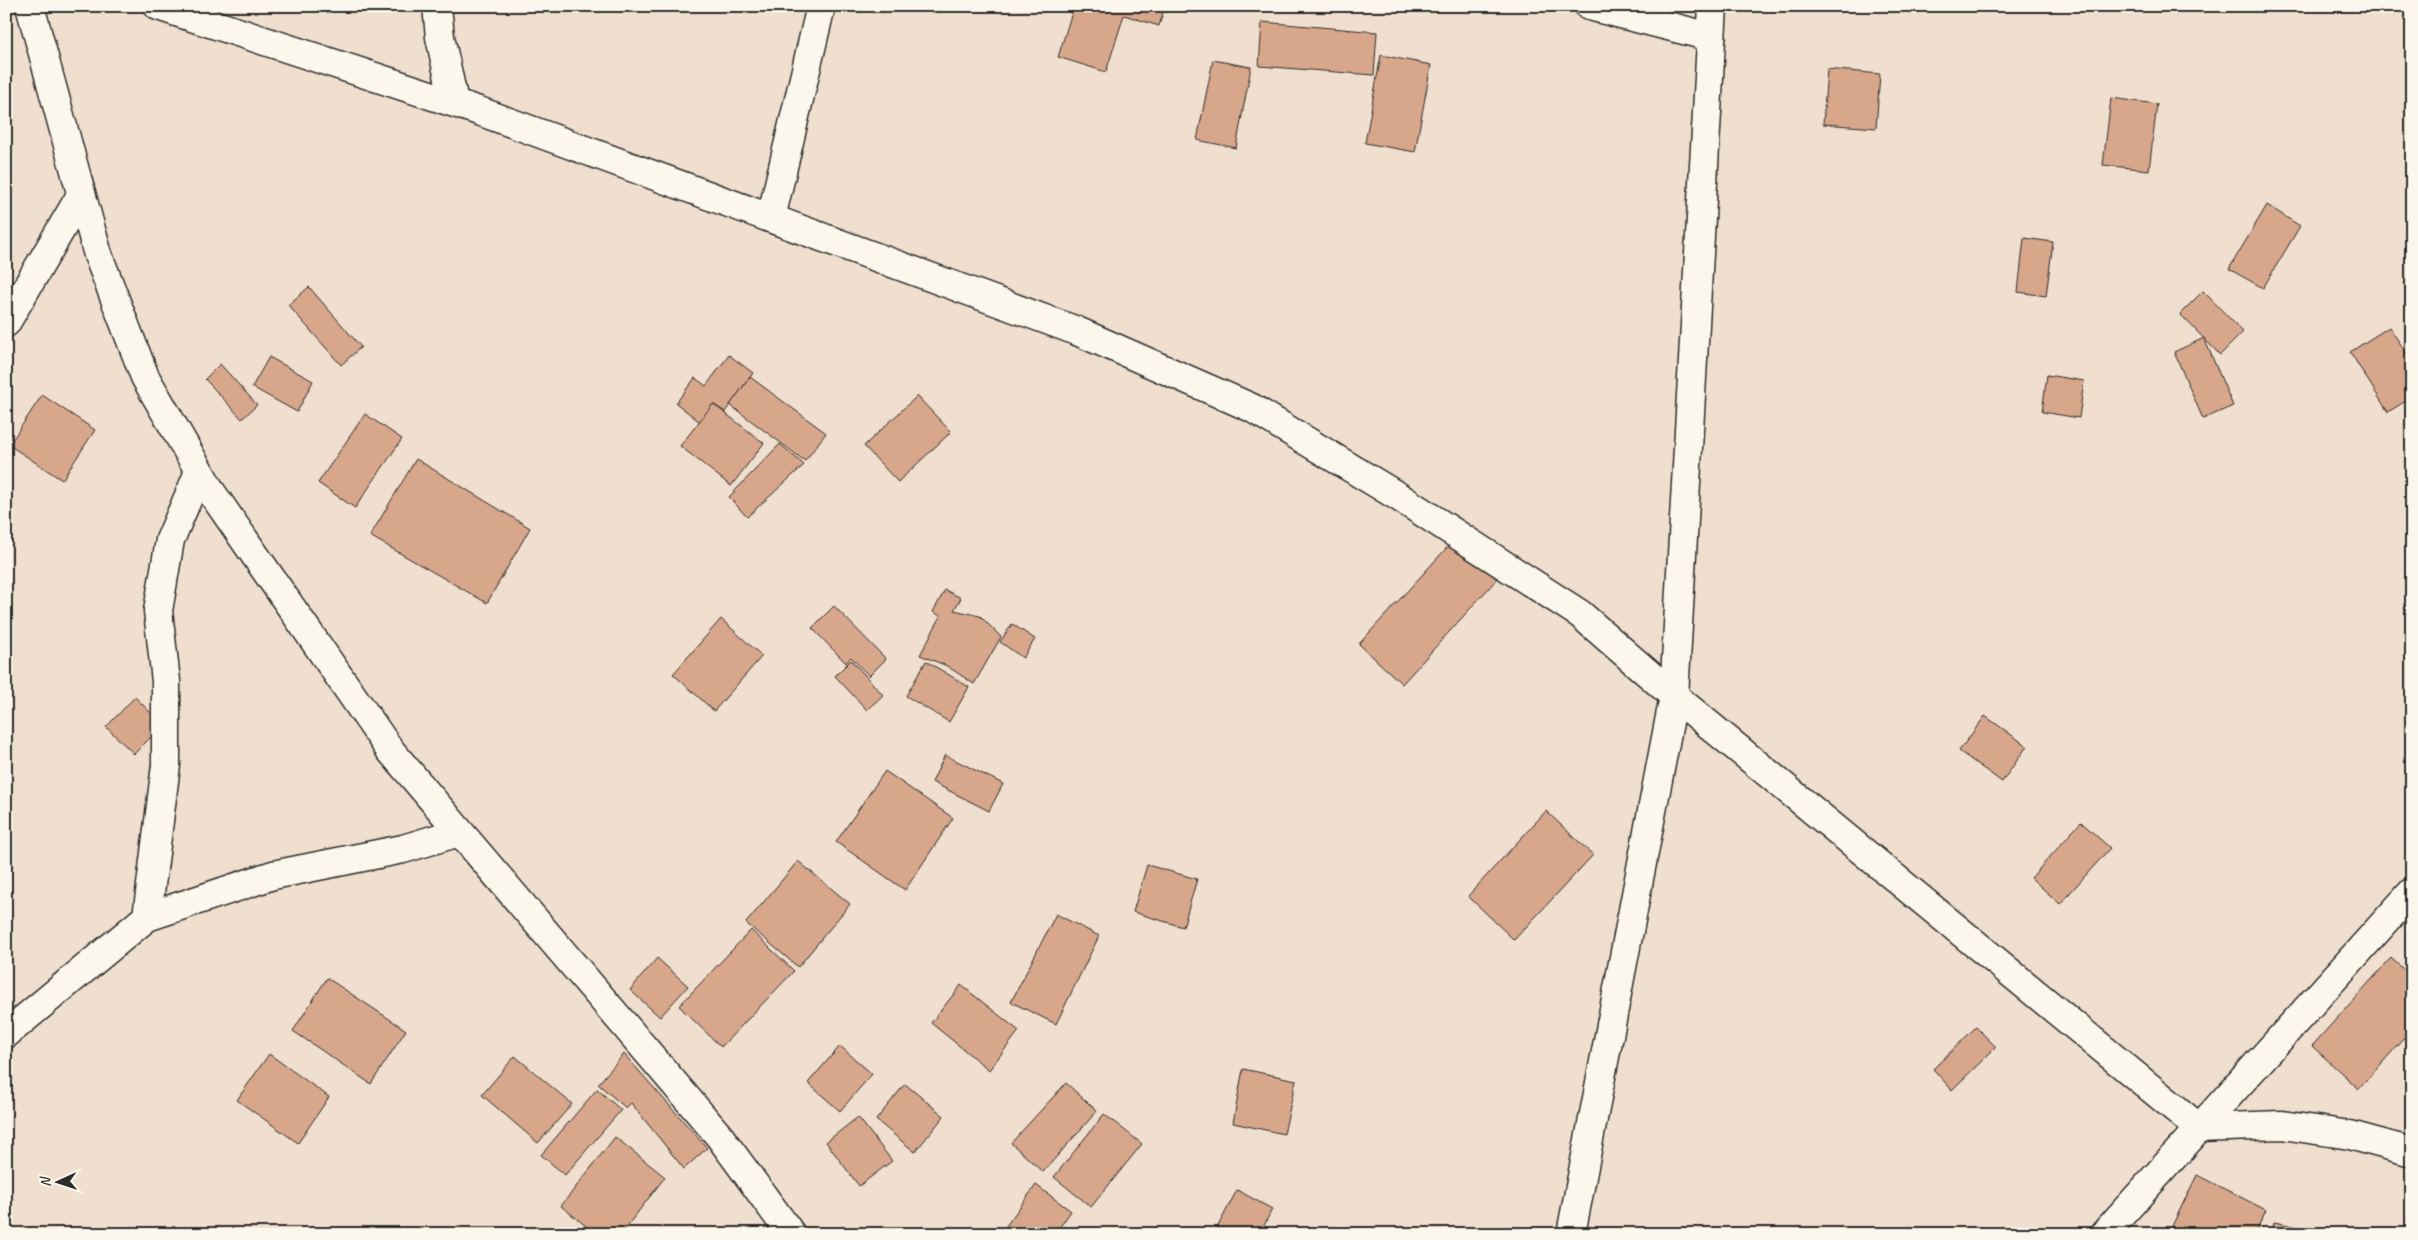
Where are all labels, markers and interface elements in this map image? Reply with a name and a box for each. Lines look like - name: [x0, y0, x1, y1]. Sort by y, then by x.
- north arrow: [32, 1158, 82, 1208]
- text: N: [37, 1176, 54, 1187]

